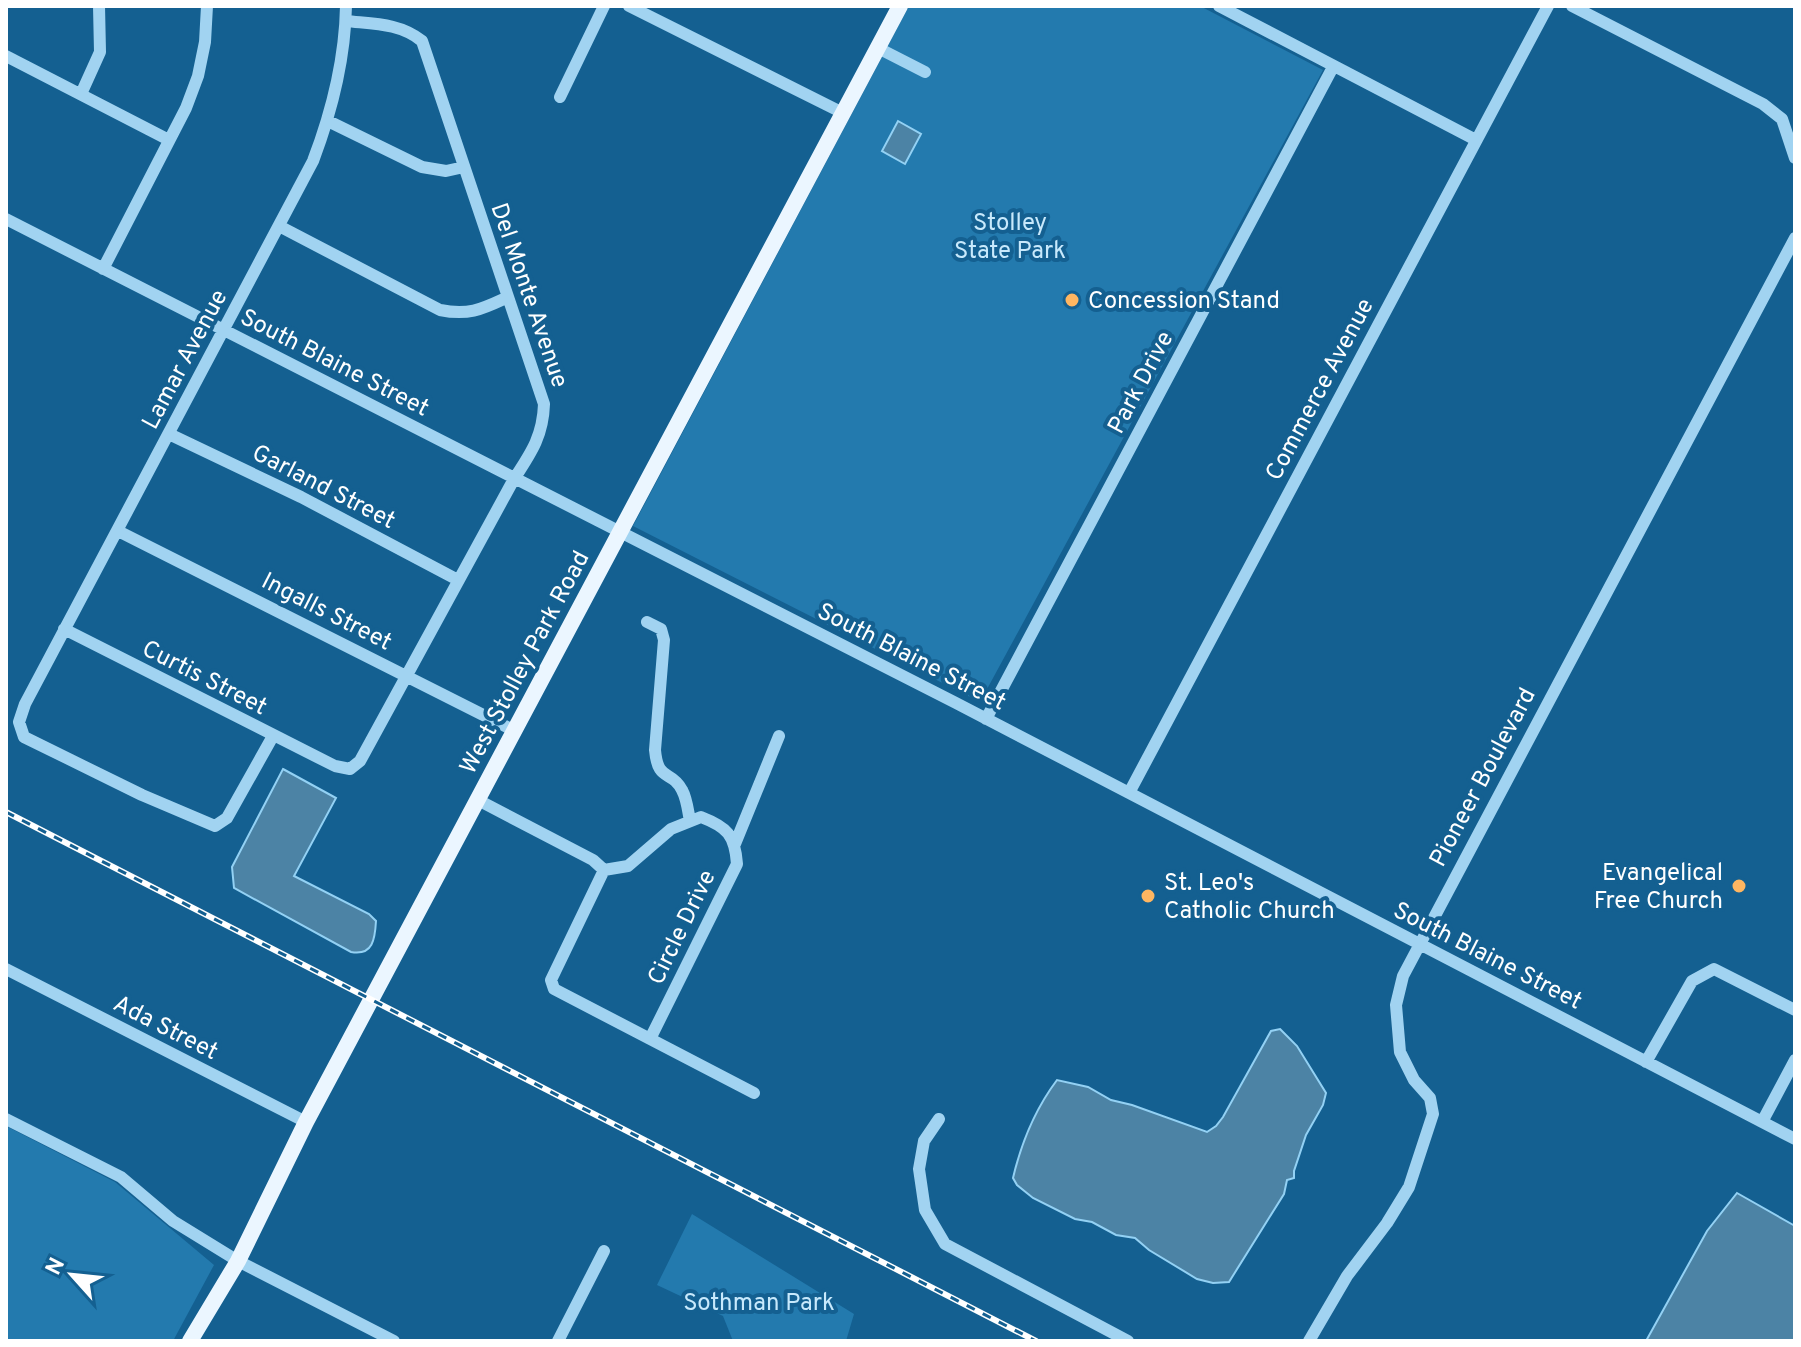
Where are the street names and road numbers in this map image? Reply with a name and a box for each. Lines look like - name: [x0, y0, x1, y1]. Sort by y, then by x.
- street label: Del Monte Avenue: [482, 199, 574, 392]
- street label: Lamar Avenue: [136, 285, 235, 435]
- street label: Commerce Avenue: [1260, 294, 1381, 486]
- street label: South Blaine Street: [235, 303, 433, 424]
- street label: Park Drive: [1102, 326, 1181, 439]
- street label: Garland Street: [246, 439, 400, 537]
- street label: West Stolley Park Road: [454, 546, 597, 780]
- street label: Ingalls Street: [256, 567, 396, 658]
- street label: South Blaine Street: [812, 597, 1010, 718]
- street label: Curtis Street: [136, 634, 272, 723]
- street label: Pioneer Boulevard: [1424, 683, 1544, 873]
- street label: Circle Drive: [642, 866, 723, 990]
- street label: South Blaine Street: [1388, 896, 1586, 1017]
- street label: Ada Street: [108, 990, 223, 1068]

